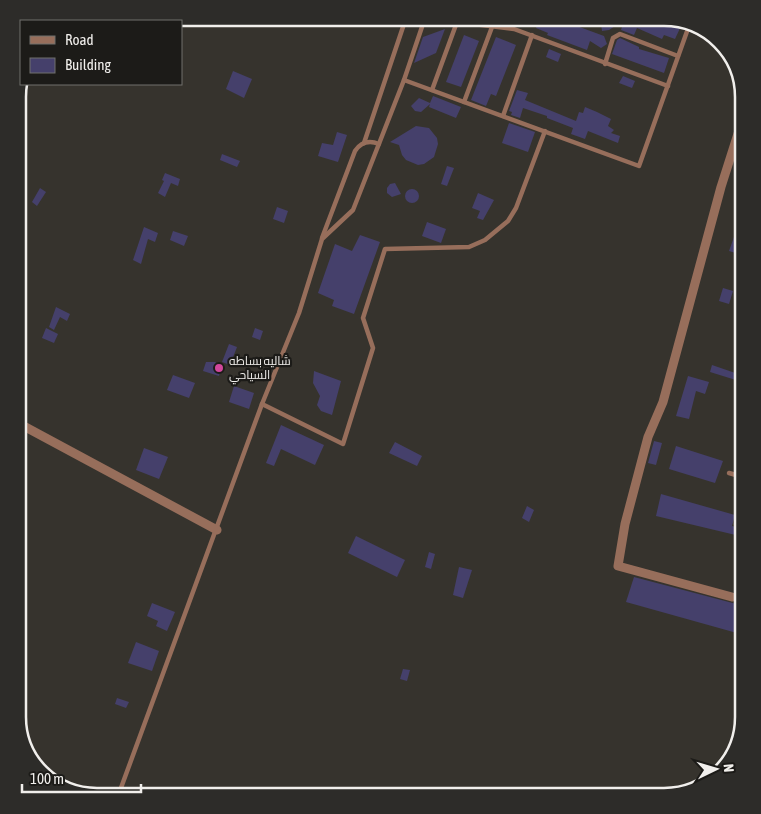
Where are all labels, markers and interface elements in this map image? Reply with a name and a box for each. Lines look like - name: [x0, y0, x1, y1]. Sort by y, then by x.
- legend: [20, 20, 182, 85]
- text: Road: [65, 31, 94, 48]
- text: Building: [65, 56, 111, 73]
- place label: شاليه بساطه السياحي: [229, 354, 291, 385]
- marker: شاليه بساطه السياحي: [213, 362, 225, 374]
- north arrow: [691, 744, 741, 794]
- scale bar: [22, 762, 141, 794]
- text: N: [721, 763, 737, 773]
- text: 100 m: [30, 770, 64, 787]

